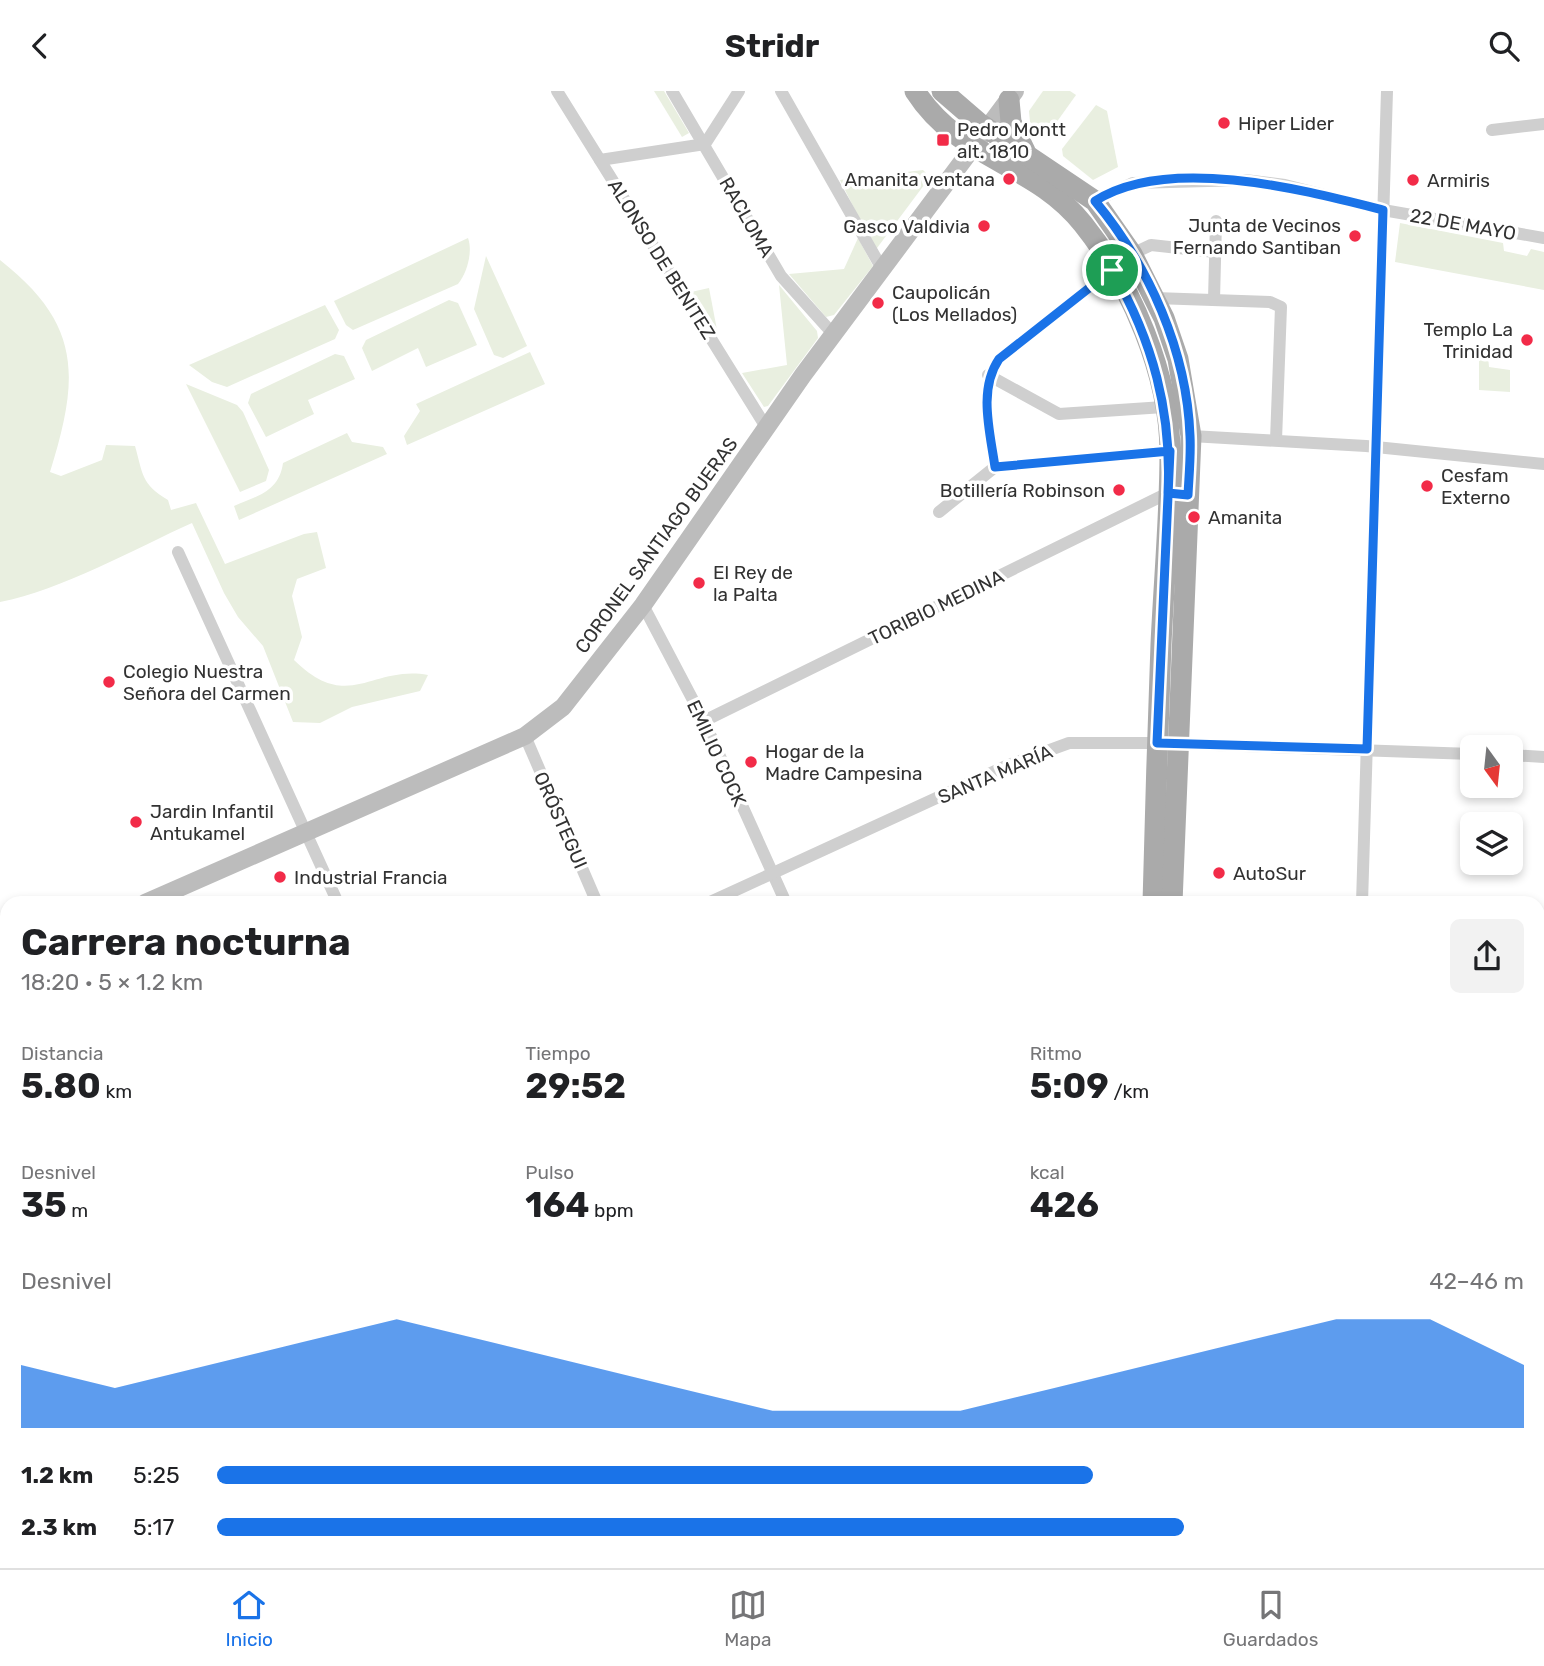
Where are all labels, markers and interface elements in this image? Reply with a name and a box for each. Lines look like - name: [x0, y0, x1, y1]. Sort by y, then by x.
- icon: back: [21, 27, 59, 65]
- text: Stridr: [725, 27, 819, 65]
- icon: search: [1485, 27, 1523, 65]
- place label: Hiper Lider: [1238, 112, 1335, 135]
- marker: Hiper Lider: [1216, 115, 1232, 131]
- place label: Pedro Montt alt. 1810: [957, 118, 1066, 163]
- marker: Pedro Montt alt. 1810: [935, 132, 951, 148]
- place label: Amanita ventana: [845, 168, 995, 191]
- place label: Armiris: [1427, 169, 1490, 192]
- marker: Amanita ventana: [1001, 171, 1017, 187]
- marker: Armiris: [1405, 172, 1421, 188]
- street label: RACLOMA: [714, 173, 779, 262]
- street label: ALONSO DE BENITEZ: [603, 175, 720, 344]
- street label: 22 DE MAYO: [1408, 204, 1518, 245]
- place label: Junta de Vecinos Fernando Santiban: [1173, 214, 1341, 259]
- place label: Gasco Valdivia: [843, 215, 970, 238]
- marker: Gasco Valdivia: [976, 218, 992, 234]
- marker: Junta de Vecinos Fernando Santiban: [1347, 228, 1363, 244]
- pin: [1082, 240, 1142, 300]
- icon: arrive: [1093, 251, 1131, 289]
- place label: Caupolicán (Los Mellados): [892, 281, 1017, 326]
- marker: Caupolicán (Los Mellados): [870, 295, 886, 311]
- place label: Templo La Trinidad: [1424, 318, 1513, 363]
- marker: Templo La Trinidad: [1519, 332, 1535, 348]
- street label: CORONEL SANTIAGO BUERAS: [570, 433, 743, 658]
- place label: Cesfam Externo: [1441, 464, 1510, 509]
- marker: Cesfam Externo: [1419, 478, 1435, 494]
- place label: Botillería Robinson: [940, 479, 1105, 502]
- marker: Botillería Robinson: [1111, 482, 1127, 498]
- place label: Amanita: [1208, 506, 1282, 529]
- marker: Amanita: [1186, 509, 1202, 525]
- place label: El Rey de la Palta: [713, 561, 793, 606]
- street label: TORIBIO MEDINA: [865, 565, 1008, 650]
- marker: El Rey de la Palta: [691, 575, 707, 591]
- place label: Colegio Nuestra Señora del Carmen: [123, 660, 291, 705]
- marker: Colegio Nuestra Señora del Carmen: [101, 674, 117, 690]
- street label: EMILIO COCK: [682, 696, 751, 811]
- north arrow: [1460, 735, 1522, 798]
- map controls: [1460, 735, 1523, 875]
- place label: Hogar de la Madre Campesina: [765, 740, 923, 785]
- street label: SANTA MARÍA: [934, 740, 1056, 809]
- marker: Hogar de la Madre Campesina: [743, 754, 759, 770]
- street label: ORÓSTEGUI: [529, 768, 592, 872]
- place label: Jardin Infantil Antukamel: [150, 800, 274, 845]
- button: layers: [1460, 812, 1523, 875]
- marker: Jardin Infantil Antukamel: [128, 814, 144, 830]
- place label: AutoSur: [1233, 862, 1307, 885]
- marker: AutoSur: [1211, 865, 1227, 881]
- place label: Industrial Francia: [294, 866, 448, 889]
- marker: Industrial Francia: [272, 869, 288, 885]
- text: Carrera nocturna: [21, 919, 351, 965]
- button: share: [1450, 919, 1524, 993]
- text: 18:20 · 5 × 1.2 km: [21, 968, 203, 996]
- text: Distancia: [21, 1042, 103, 1065]
- text: Tiempo: [525, 1042, 591, 1065]
- text: Ritmo: [1030, 1042, 1082, 1065]
- text: 5.80: [21, 1065, 101, 1107]
- text: 29:52: [525, 1065, 626, 1107]
- text: 5:09: [1030, 1065, 1109, 1107]
- text: km: [101, 1080, 132, 1103]
- text: /km: [1109, 1080, 1149, 1103]
- text: Desnivel: [21, 1161, 96, 1184]
- text: Pulso: [525, 1161, 574, 1184]
- text: kcal: [1030, 1161, 1065, 1184]
- text: 35: [21, 1184, 67, 1226]
- text: 164: [525, 1184, 589, 1226]
- text: 426: [1030, 1184, 1099, 1226]
- text: m: [67, 1199, 88, 1222]
- text: bpm: [589, 1199, 634, 1222]
- text: Desnivel: [21, 1267, 112, 1295]
- text: 42–46 m: [1429, 1267, 1524, 1295]
- text: 1.2 km: [21, 1461, 93, 1489]
- text: 5:25: [133, 1461, 180, 1489]
- text: 2.3 km: [21, 1513, 97, 1541]
- text: 5:17: [133, 1513, 174, 1541]
- tab: Inicio: [226, 1586, 273, 1651]
- tab: Mapa: [724, 1586, 772, 1651]
- tab: Guardados: [1223, 1586, 1318, 1651]

